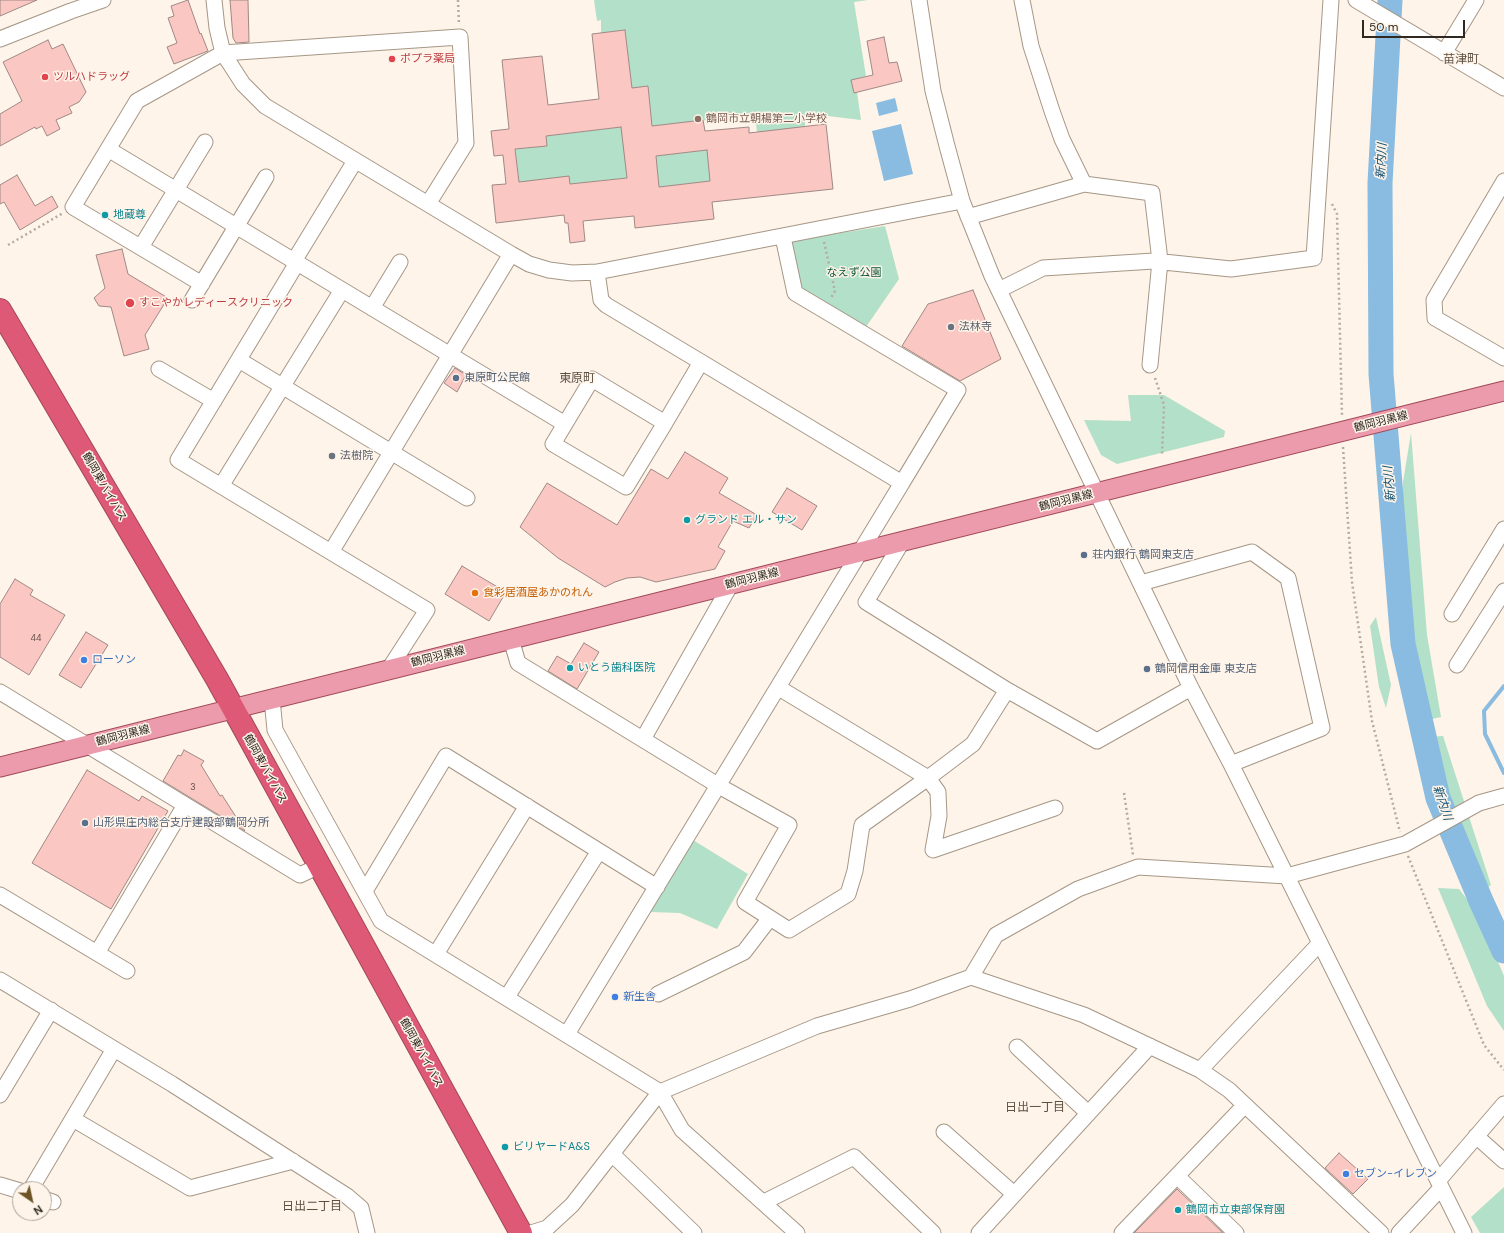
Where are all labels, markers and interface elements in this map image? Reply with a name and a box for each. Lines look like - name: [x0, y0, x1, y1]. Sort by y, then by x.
- scale bar: [1364, 12, 1467, 38]
- text: 50 m: [1369, 19, 1398, 35]
- place label: ポプラ薬局: [400, 52, 455, 66]
- district label: 苗津町: [1443, 53, 1479, 67]
- marker: ポプラ薬局: [387, 54, 397, 64]
- place label: ツルハドラッグ: [53, 70, 130, 84]
- marker: ツルハドラッグ: [40, 72, 50, 82]
- place label: 鶴岡市立朝楊第二小学校: [706, 112, 827, 126]
- marker: 鶴岡市立朝楊第二小学校: [693, 114, 703, 124]
- water label: 新内川: [1374, 143, 1390, 179]
- place label: 地蔵尊: [113, 208, 146, 222]
- marker: 地蔵尊: [100, 210, 110, 220]
- park label: なえず公園: [827, 266, 881, 280]
- place label: すこやかレディースクリニック: [139, 296, 293, 310]
- marker: すこやかレディースクリニック: [124, 297, 136, 309]
- place label: 法林寺: [959, 320, 992, 334]
- marker: 法林寺: [946, 322, 956, 332]
- place label: 東原町公民館: [464, 371, 530, 385]
- district label: 東原町: [559, 372, 595, 386]
- marker: 東原町公民館: [451, 373, 461, 383]
- street label: 鶴岡羽黒線: [1353, 409, 1409, 435]
- place label: 法樹院: [340, 449, 373, 463]
- street label: 鶴岡東バイパス: [79, 450, 129, 524]
- marker: 法樹院: [327, 451, 337, 461]
- water label: 新内川: [1381, 465, 1399, 503]
- street label: 鶴岡羽黒線: [1038, 488, 1094, 514]
- place label: グランド エル・サン: [695, 513, 797, 527]
- marker: グランド エル・サン: [682, 515, 692, 525]
- place label: 荘内銀行 鶴岡東支店: [1092, 548, 1194, 562]
- marker: 荘内銀行 鶴岡東支店: [1079, 550, 1089, 560]
- street label: 鶴岡羽黒線: [724, 566, 780, 592]
- place label: 食彩居酒屋あかのれん: [483, 586, 593, 600]
- marker: 食彩居酒屋あかのれん: [470, 588, 480, 598]
- house number: 44: [31, 634, 41, 644]
- street label: 鶴岡羽黒線: [410, 644, 466, 670]
- place label: ローソン: [92, 653, 136, 667]
- marker: ローソン: [79, 655, 89, 665]
- place label: いとう歯科医院: [578, 661, 655, 675]
- place label: 鶴岡信用金庫 東支店: [1155, 662, 1257, 676]
- marker: いとう歯科医院: [565, 663, 575, 673]
- marker: 鶴岡信用金庫 東支店: [1142, 664, 1152, 674]
- street label: 鶴岡羽黒線: [95, 723, 151, 749]
- street label: 鶴岡東バイパス: [241, 732, 289, 806]
- house number: 3: [190, 783, 196, 793]
- water label: 新内川: [1429, 784, 1455, 822]
- place label: 山形県庄内総合支庁建設部鶴岡分所: [93, 816, 269, 830]
- marker: 山形県庄内総合支庁建設部鶴岡分所: [80, 818, 90, 828]
- place label: 新生舎: [623, 990, 656, 1004]
- marker: 新生舎: [610, 992, 620, 1002]
- street label: 鶴岡東バイパス: [397, 1016, 445, 1090]
- district label: 日出一丁目: [1005, 1101, 1065, 1115]
- place label: ビリヤードA&S: [513, 1140, 590, 1154]
- marker: ビリヤードA&S: [500, 1142, 510, 1152]
- place label: セブン-イレブン: [1354, 1167, 1437, 1181]
- marker: セブン-イレブン: [1341, 1169, 1351, 1179]
- north arrow: [12, 1181, 52, 1221]
- district label: 日出二丁目: [282, 1200, 342, 1214]
- text: N: [31, 1202, 45, 1218]
- place label: 鶴岡市立東部保育園: [1186, 1203, 1285, 1217]
- marker: 鶴岡市立東部保育園: [1173, 1205, 1183, 1215]

